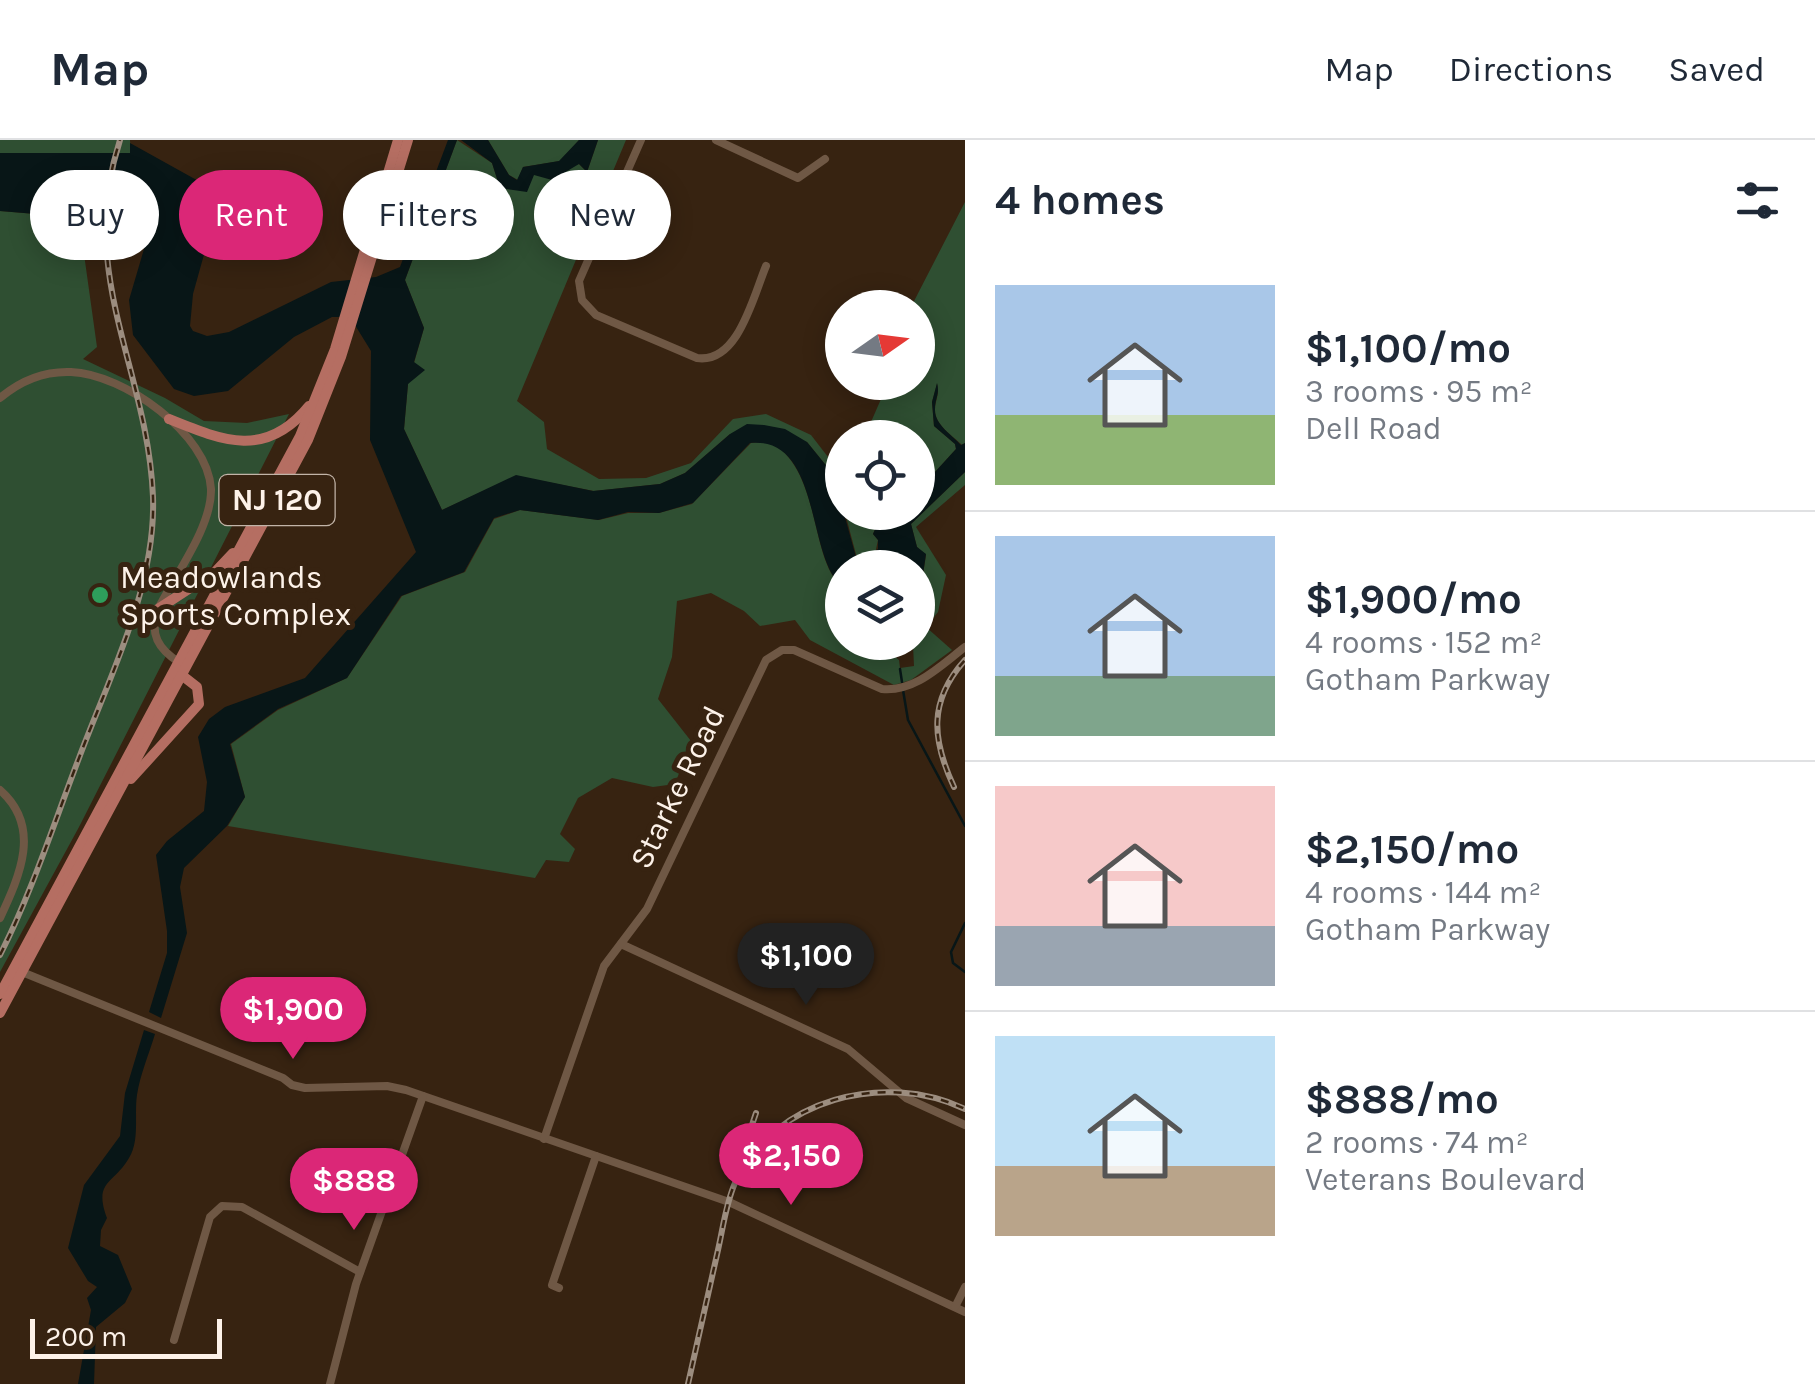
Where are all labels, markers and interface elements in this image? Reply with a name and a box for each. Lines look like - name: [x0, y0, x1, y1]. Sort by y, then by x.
- text: Map: [50, 41, 149, 97]
- text: Map: [1324, 49, 1394, 90]
- text: Directions: [1449, 49, 1613, 90]
- text: Saved: [1668, 49, 1765, 90]
- chip: Buy: [30, 170, 159, 260]
- chip: Rent: [179, 170, 323, 260]
- chip: Filters: [343, 170, 514, 260]
- chip: New: [534, 170, 671, 260]
- icon: filters: [1730, 173, 1785, 228]
- text: 4 homes: [995, 175, 1165, 225]
- north arrow: [825, 290, 935, 400]
- map controls: [825, 290, 935, 660]
- text: $1,100/mo: [1305, 323, 1511, 373]
- icon: home: [1075, 325, 1195, 445]
- text: 3 rooms · 95 m²: [1305, 373, 1533, 410]
- text: Dell Road: [1305, 410, 1442, 447]
- button: locate: [825, 420, 935, 530]
- road number: NJ 120: [220, 475, 334, 525]
- button: layers: [825, 550, 935, 660]
- place label: Meadowlands Sports Complex: [120, 559, 351, 633]
- text: $1,900/mo: [1305, 574, 1522, 624]
- icon: home: [1075, 576, 1195, 696]
- marker: Meadowlands Sports Complex: [89, 584, 111, 606]
- text: 4 rooms · 152 m²: [1305, 624, 1542, 661]
- text: Gotham Parkway: [1305, 661, 1550, 698]
- street label: Starke Road: [622, 700, 733, 875]
- text: $2,150/mo: [1305, 824, 1519, 874]
- icon: home: [1075, 826, 1195, 946]
- text: 4 rooms · 144 m²: [1305, 874, 1541, 911]
- text: Gotham Parkway: [1305, 911, 1550, 948]
- pin: $1,100: [725, 923, 887, 1008]
- text: $1,100: [759, 937, 853, 974]
- pin: $1,900: [212, 977, 374, 1062]
- text: $1,900: [242, 991, 344, 1028]
- text: $888/mo: [1305, 1074, 1499, 1124]
- icon: home: [1075, 1076, 1195, 1196]
- pin: $2,150: [710, 1123, 872, 1208]
- text: 2 rooms · 74 m²: [1305, 1124, 1529, 1161]
- text: $2,150: [741, 1137, 841, 1174]
- pin: $888: [295, 1148, 413, 1233]
- text: Veterans Boulevard: [1305, 1161, 1586, 1198]
- text: $888: [312, 1162, 396, 1199]
- scale bar: [30, 1314, 222, 1358]
- text: 200 m: [45, 1320, 127, 1353]

